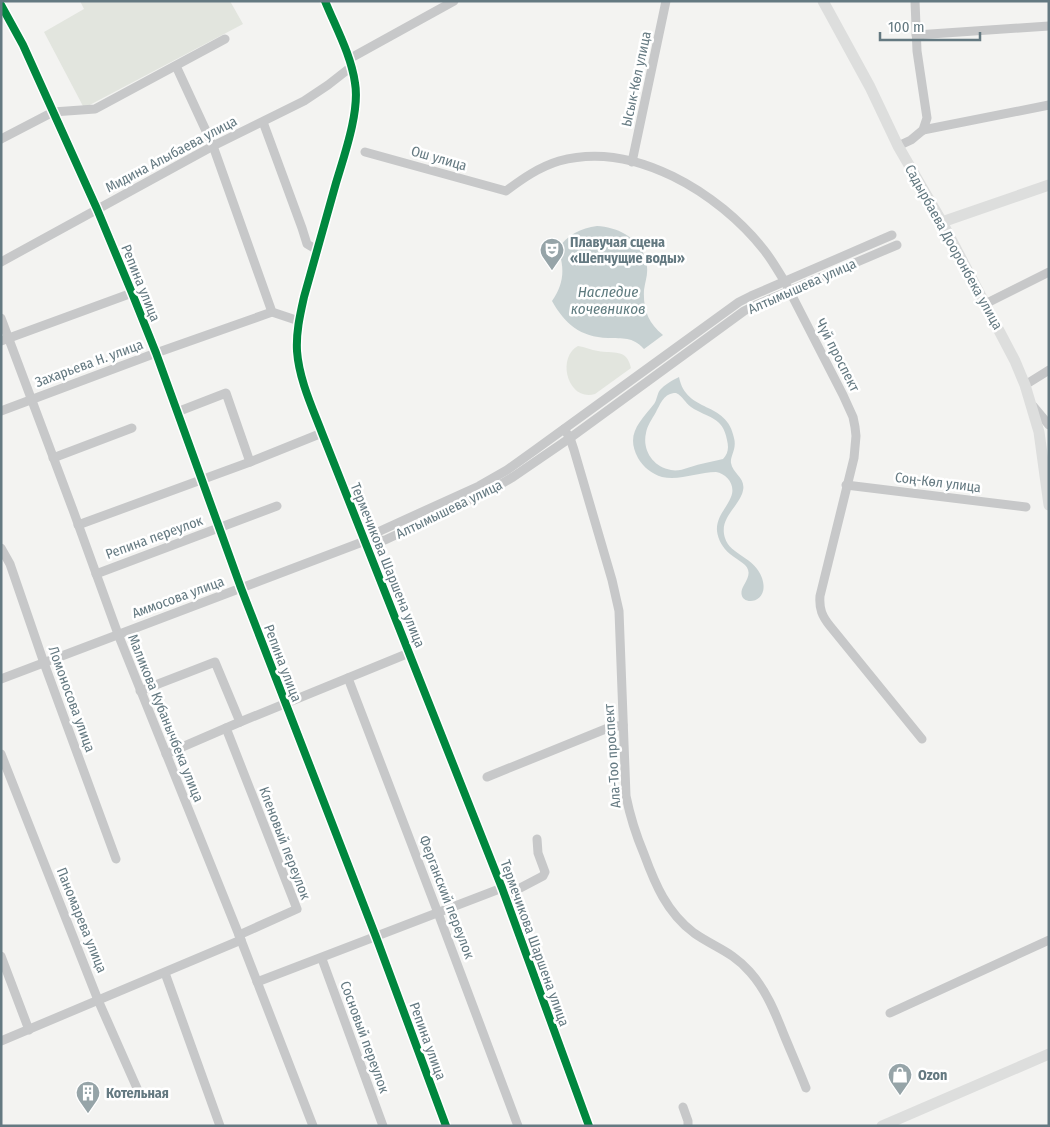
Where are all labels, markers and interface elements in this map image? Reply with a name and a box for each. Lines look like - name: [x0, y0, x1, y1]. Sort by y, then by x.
- scale bar: [880, 10, 980, 42]
- text: 100 m: [888, 18, 925, 36]
- street label: Ысык-Көл улица: [618, 30, 655, 128]
- street label: Мидина Алыбаева улица: [103, 112, 240, 196]
- street label: Ош улица: [409, 142, 469, 175]
- street label: Садырбаева Дооронбека улица: [901, 162, 1006, 333]
- place label: Плавучая сцена «Шепчущие воды»: [570, 234, 685, 267]
- theatre icon: Плавучая сцена «Шепчущие воды»: [539, 237, 565, 271]
- street label: Репина улица: [117, 242, 164, 324]
- street label: Алтымышева улица: [746, 255, 859, 318]
- water label: Наследие кочевников: [571, 283, 645, 318]
- street label: Чүй проспект: [812, 316, 863, 395]
- street label: Захарьева Н. улица: [33, 336, 146, 391]
- street label: Соң-Көл улица: [894, 469, 982, 496]
- street label: Алтымышева улица: [393, 476, 505, 543]
- street label: Термечикова Шаршена улица: [347, 480, 428, 650]
- street label: Репина переулок: [103, 512, 206, 563]
- street label: Аммосова улица: [130, 573, 227, 622]
- street label: Репина улица: [260, 622, 305, 704]
- street label: Маликова Кубанычбека улица: [124, 632, 207, 805]
- street label: Ломоносова улица: [44, 644, 99, 755]
- street label: Ала-Тоо проспект: [600, 703, 625, 809]
- street label: Кленовый переулок: [255, 784, 314, 902]
- street label: Ферганский переулок: [415, 833, 478, 962]
- street label: Термечикова Шаршена улица: [496, 857, 573, 1029]
- street label: Паномарева улица: [53, 865, 110, 975]
- street label: Сосновый переулок: [336, 979, 393, 1096]
- street label: Репина улица: [406, 1000, 449, 1082]
- shop icon: Ozon: [887, 1062, 913, 1096]
- place label: Ozon: [918, 1067, 947, 1084]
- building icon: Котельная: [75, 1080, 101, 1114]
- place label: Котельная: [106, 1085, 169, 1102]

